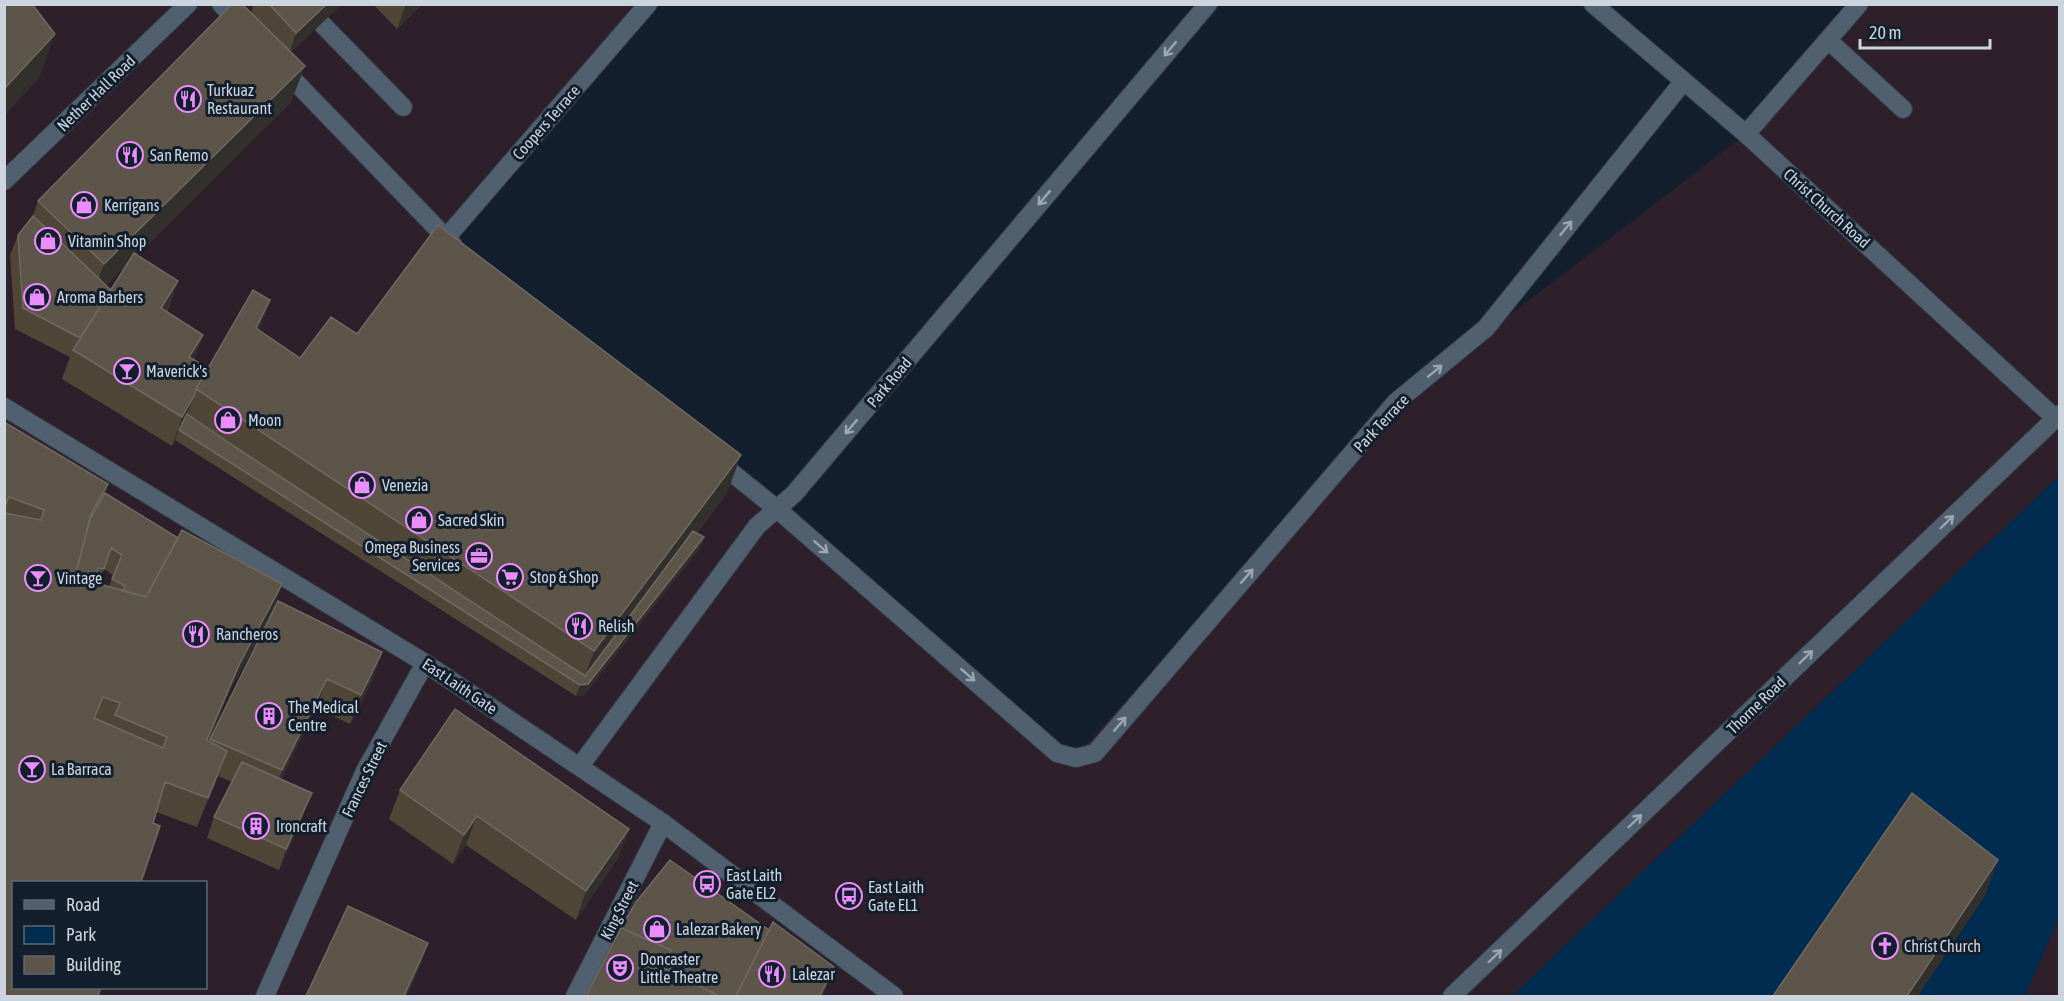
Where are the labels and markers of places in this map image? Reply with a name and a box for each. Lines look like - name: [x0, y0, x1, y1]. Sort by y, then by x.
- place label: Turkuaz Restaurant: [207, 81, 272, 117]
- restaurant icon: Turkuaz Restaurant: [173, 84, 203, 114]
- restaurant icon: San Remo: [115, 140, 145, 170]
- place label: San Remo: [150, 146, 208, 164]
- shop icon: Kerrigans: [69, 190, 99, 220]
- place label: Kerrigans: [104, 196, 160, 215]
- shop icon: Vitamin Shop: [33, 226, 63, 256]
- place label: Vitamin Shop: [68, 232, 146, 251]
- shop icon: Aroma Barbers: [22, 282, 52, 312]
- place label: Aroma Barbers: [57, 288, 144, 306]
- bar icon: Maverick's: [112, 356, 142, 386]
- place label: Maverick's: [146, 362, 208, 380]
- shop icon: Moon: [213, 405, 243, 435]
- place label: Moon: [248, 411, 282, 429]
- shop icon: Venezia: [347, 470, 377, 500]
- place label: Venezia: [382, 476, 429, 494]
- shop icon: Sacred Skin: [404, 505, 434, 535]
- place label: Sacred Skin: [438, 511, 504, 529]
- place label: Omega Business Services: [365, 538, 460, 574]
- office icon: Omega Business Services: [464, 541, 494, 571]
- supermarket icon: Stop & Shop: [495, 562, 525, 592]
- bar icon: Vintage: [23, 563, 53, 593]
- place label: Stop & Shop: [530, 568, 599, 587]
- place label: Vintage: [57, 569, 102, 588]
- restaurant icon: Relish: [564, 611, 594, 641]
- place label: Relish: [598, 617, 635, 635]
- restaurant icon: Rancheros: [181, 619, 211, 649]
- place label: Rancheros: [216, 625, 278, 643]
- place label: The Medical Centre: [288, 698, 359, 734]
- building icon: The Medical Centre: [254, 701, 284, 731]
- bar icon: La Barraca: [17, 754, 47, 784]
- place label: La Barraca: [51, 760, 112, 778]
- building icon: Ironcraft: [241, 811, 271, 841]
- place label: Ironcraft: [276, 817, 327, 835]
- place label: East Laith Gate EL2: [726, 866, 782, 902]
- bus stop icon: East Laith Gate EL2: [692, 869, 722, 899]
- place label: East Laith Gate EL1: [868, 878, 924, 914]
- bus stop icon: East Laith Gate EL1: [834, 881, 864, 911]
- shop icon: Lalezar Bakery: [642, 914, 672, 944]
- place label: Lalezar Bakery: [676, 920, 762, 939]
- church icon: Christ Church: [1870, 931, 1900, 961]
- place label: Christ Church: [1904, 937, 1981, 955]
- place label: Doncaster Little Theatre: [640, 950, 718, 986]
- theatre icon: Doncaster Little Theatre: [605, 953, 635, 983]
- restaurant icon: Lalezar: [757, 959, 787, 989]
- place label: Lalezar: [792, 965, 835, 983]

